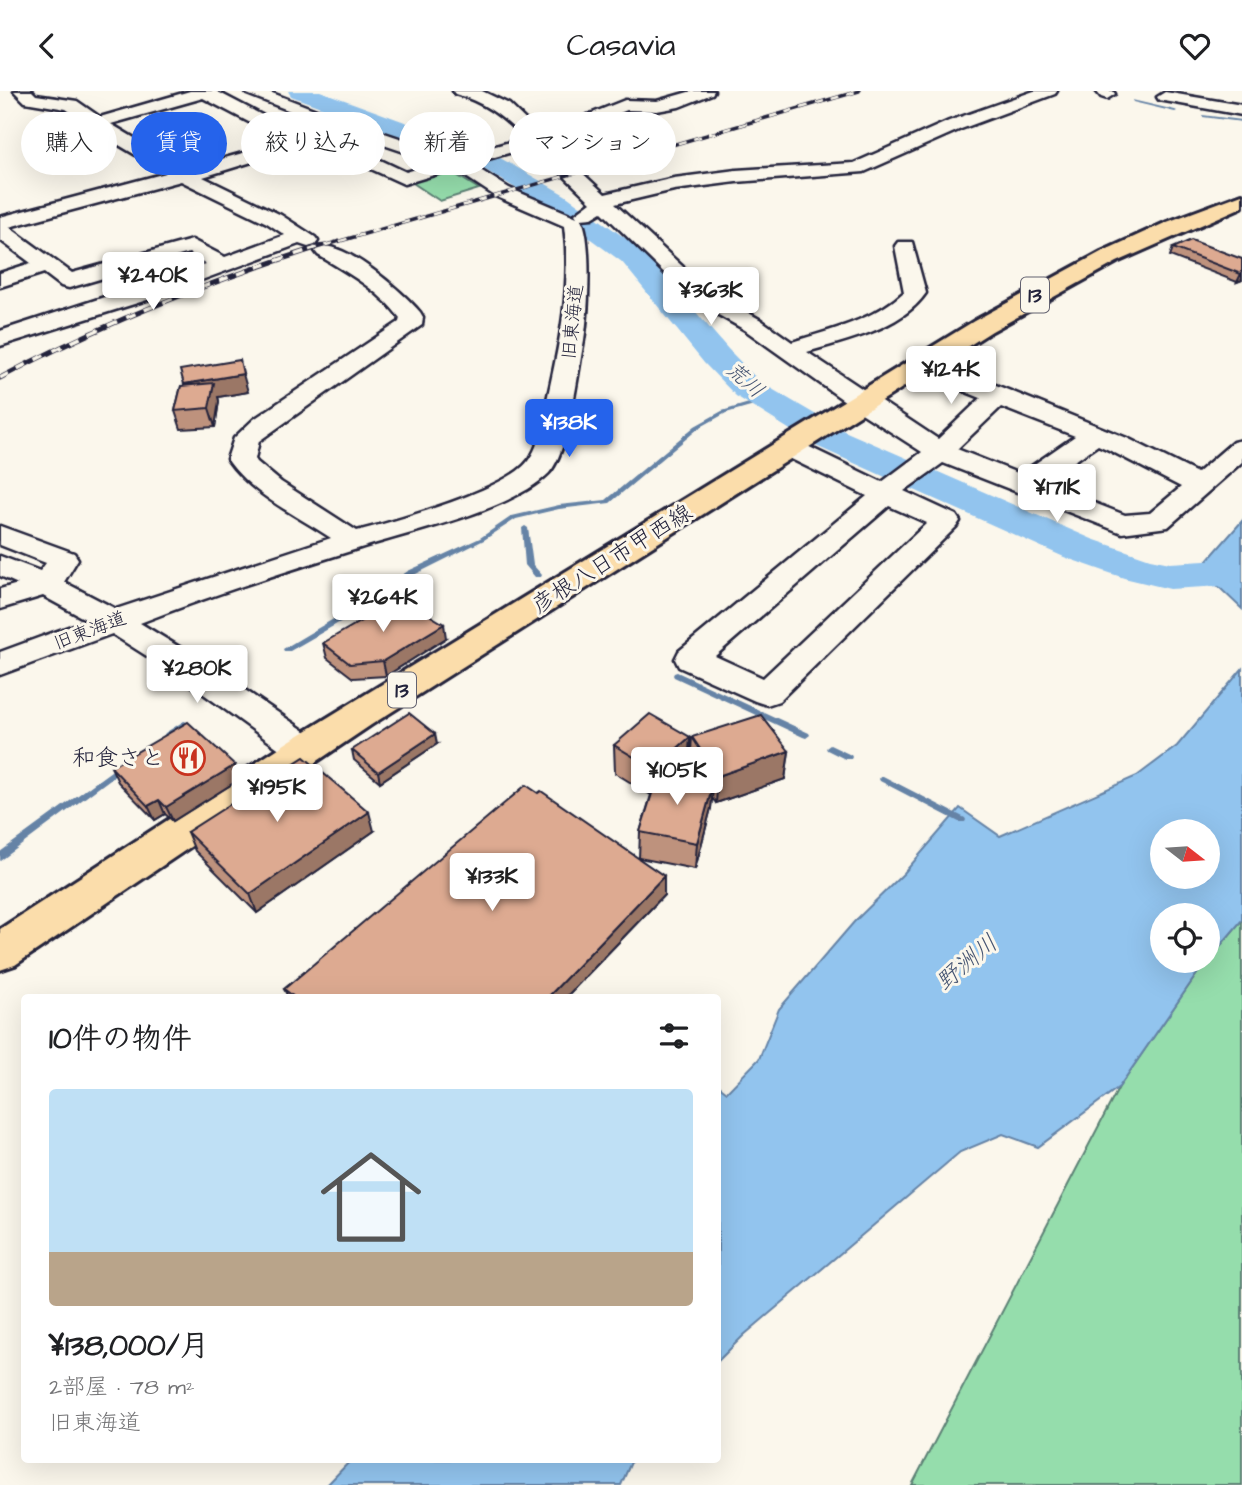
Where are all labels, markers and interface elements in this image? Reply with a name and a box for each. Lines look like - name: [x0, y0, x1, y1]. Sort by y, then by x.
- text: Casavia: [567, 23, 676, 68]
- icon: back: [28, 27, 66, 65]
- icon: heart: [1176, 27, 1214, 65]
- chip: 購入: [21, 112, 117, 175]
- chip: 賃貸: [131, 112, 227, 175]
- chip: 絞り込み: [241, 112, 385, 175]
- chip: 新着: [399, 112, 495, 175]
- chip: マンション: [509, 112, 676, 175]
- pin: ¥240K: [104, 253, 202, 312]
- text: ¥240K: [118, 259, 188, 291]
- pin: ¥363K: [662, 267, 760, 327]
- text: ¥363K: [679, 274, 743, 306]
- road number: 13: [1021, 277, 1049, 313]
- street label: 旧東海道: [556, 283, 590, 361]
- pin: ¥124K: [902, 347, 1000, 406]
- text: ¥124K: [922, 353, 980, 385]
- water label: 荒川: [720, 355, 770, 405]
- pin: ¥138K: [520, 399, 618, 459]
- text: ¥138K: [541, 406, 597, 438]
- pin: ¥171K: [1008, 465, 1106, 524]
- text: ¥171K: [1034, 471, 1080, 503]
- street label: 彦根八日市甲西線: [526, 497, 698, 621]
- pin: ¥264K: [334, 575, 432, 634]
- text: ¥264K: [348, 581, 418, 613]
- street label: 旧東海道: [50, 605, 130, 657]
- pin: ¥280K: [148, 645, 246, 705]
- text: ¥280K: [163, 652, 231, 684]
- road number: 13: [388, 673, 416, 707]
- restaurant icon: 和食さと: [169, 739, 207, 777]
- place label: 和食さと: [72, 742, 164, 774]
- pin: ¥105K: [628, 747, 726, 807]
- text: ¥105K: [647, 754, 707, 786]
- pin: ¥195K: [228, 765, 326, 824]
- text: ¥195K: [248, 771, 306, 803]
- north arrow: [1150, 819, 1220, 889]
- map controls: [1150, 819, 1220, 973]
- pin: ¥133K: [443, 853, 541, 913]
- text: ¥133K: [466, 860, 518, 892]
- button: locate: [1150, 903, 1220, 973]
- water label: 野洲川: [928, 927, 1006, 999]
- icon: filters: [655, 1017, 693, 1055]
- text: 10件の物件: [49, 1018, 192, 1060]
- icon: home: [308, 1134, 434, 1260]
- text: ¥138,000/月: [49, 1325, 209, 1367]
- text: 2部屋 · 78 m²: [49, 1371, 195, 1403]
- text: 旧東海道: [49, 1407, 141, 1439]

